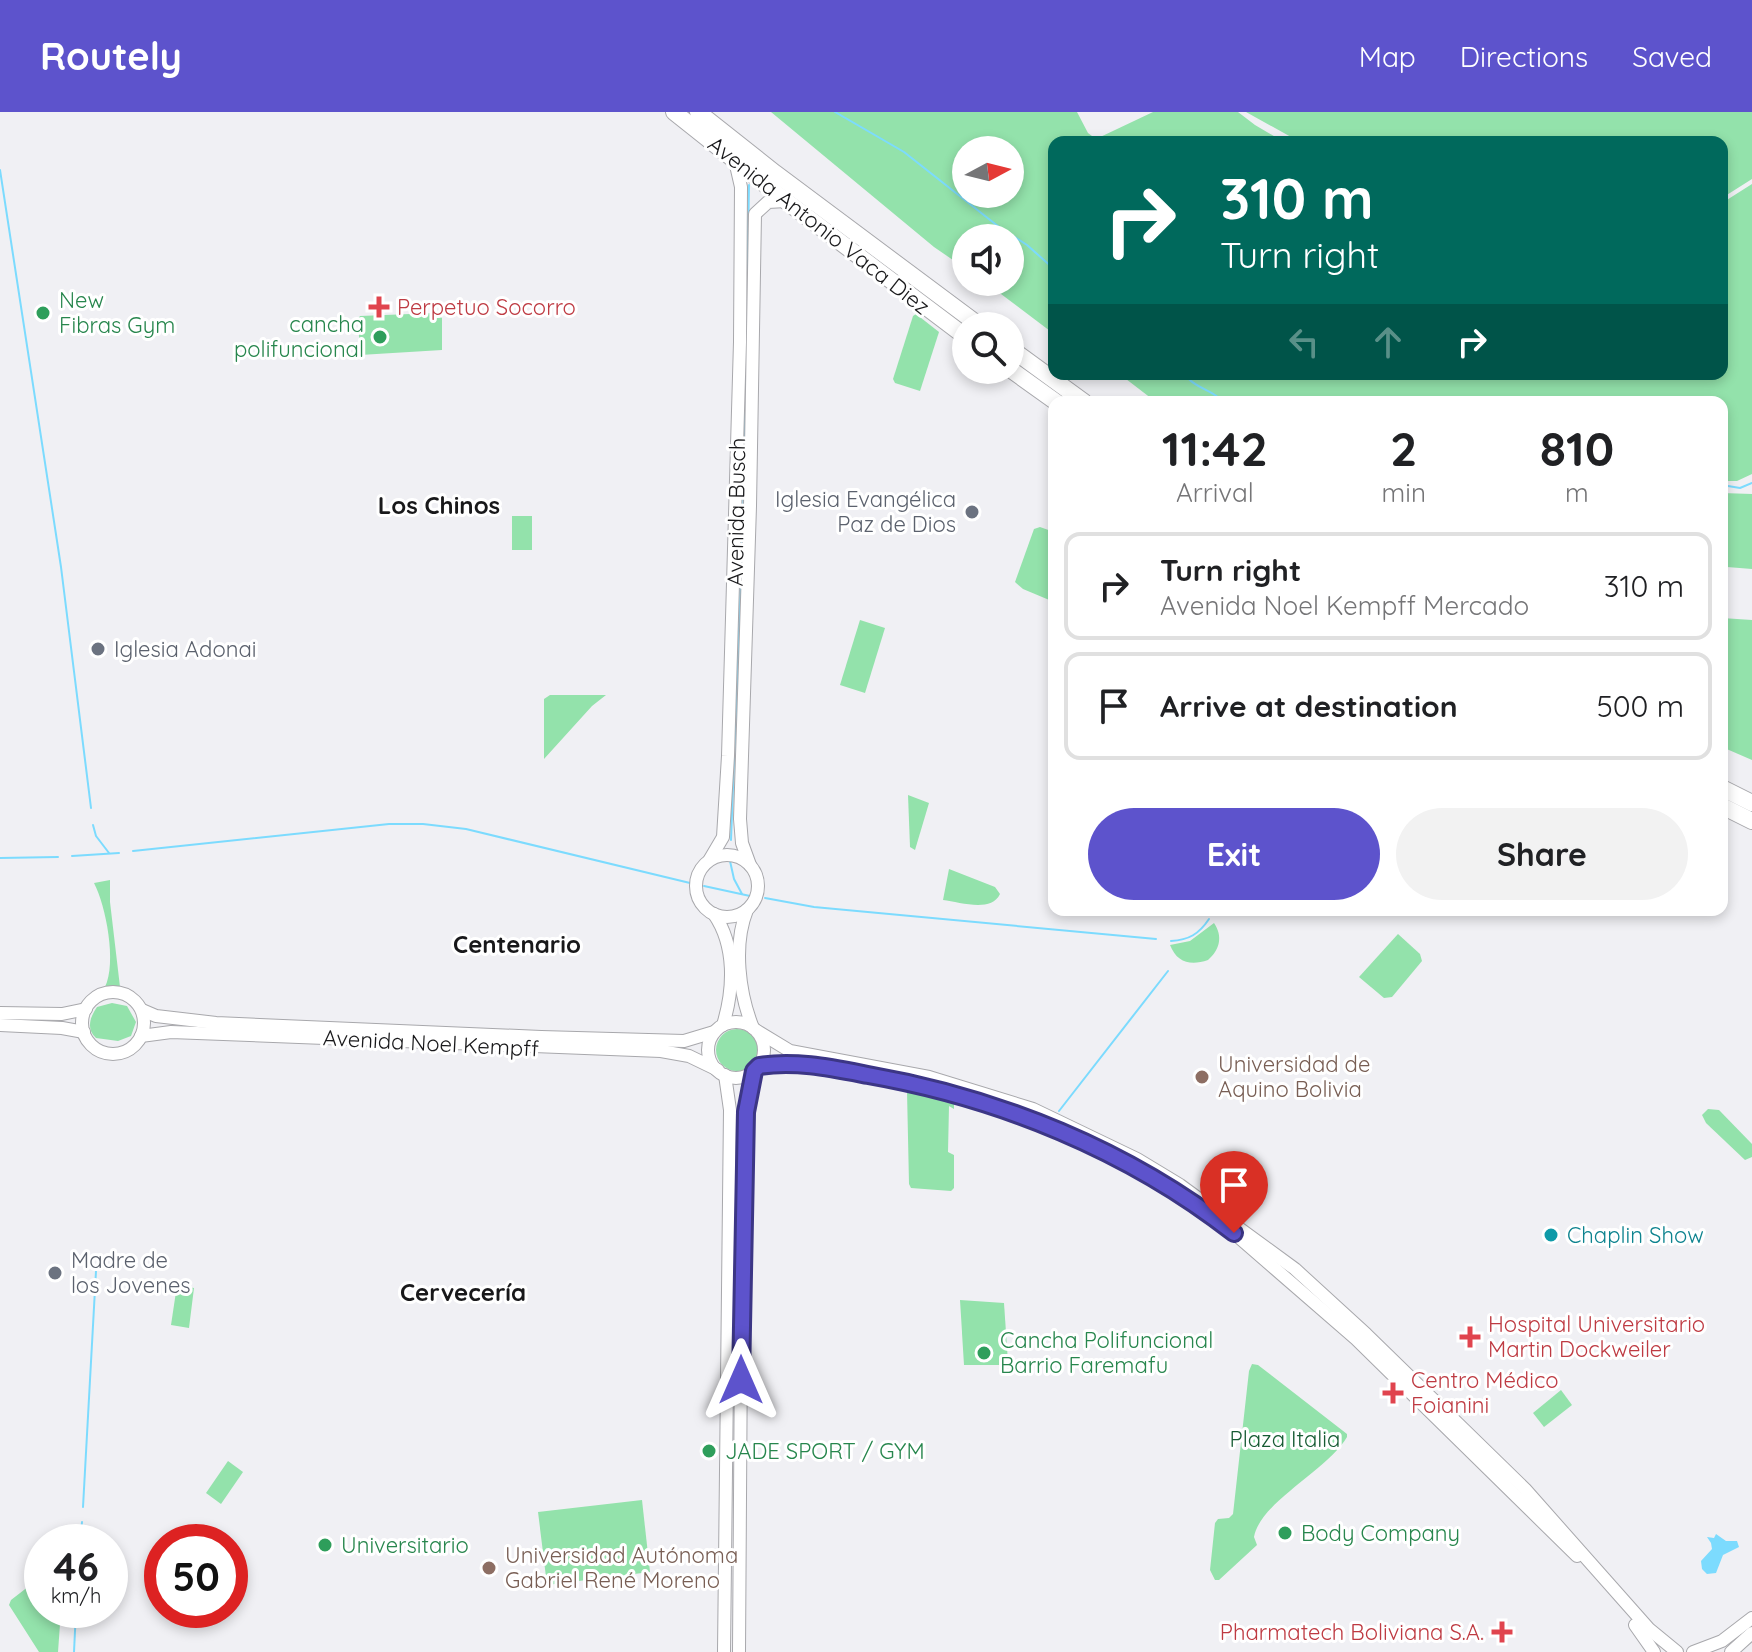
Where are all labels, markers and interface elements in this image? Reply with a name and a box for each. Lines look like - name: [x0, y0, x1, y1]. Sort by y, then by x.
- text: Routely: [40, 32, 182, 80]
- text: Map: [1359, 39, 1416, 74]
- text: Directions: [1460, 39, 1588, 74]
- text: Saved: [1632, 39, 1712, 74]
- street label: Avenida Antonio Vaca Diez: [702, 130, 936, 320]
- north arrow: [952, 136, 1024, 208]
- map controls: [952, 136, 1024, 384]
- text: 310 m: [1220, 163, 1374, 233]
- icon: right: [1088, 168, 1192, 272]
- button: sound: [952, 224, 1024, 296]
- text: Turn right: [1220, 232, 1379, 277]
- place label: New Fibras Gym: [59, 286, 175, 339]
- place label: Perpetuo Socorro: [397, 293, 576, 321]
- marker: Perpetuo Socorro: [368, 296, 390, 318]
- marker: New Fibras Gym: [34, 304, 52, 322]
- place label: cancha polifuncional: [234, 310, 364, 363]
- button: search: [952, 312, 1024, 384]
- icon: left: [1282, 320, 1326, 364]
- icon: ahead: [1366, 320, 1410, 364]
- icon: right: [1450, 320, 1494, 364]
- marker: cancha polifuncional: [371, 328, 389, 346]
- text: 11:42: [1162, 418, 1268, 478]
- text: 2: [1390, 418, 1417, 478]
- text: 810: [1540, 418, 1614, 478]
- street label: Avenida Busch: [721, 437, 751, 587]
- text: Arrival: [1176, 476, 1254, 509]
- text: min: [1382, 476, 1426, 509]
- text: m: [1565, 476, 1589, 509]
- place label: Iglesia Evangélica Paz de Dios: [775, 485, 956, 538]
- district label: Los Chinos: [378, 490, 500, 520]
- marker: Iglesia Evangélica Paz de Dios: [963, 503, 981, 521]
- text: Turn right: [1160, 551, 1301, 589]
- icon: right: [1092, 564, 1136, 608]
- text: 310 m: [1604, 567, 1684, 605]
- text: Avenida Noel Kempff Mercado: [1160, 589, 1529, 622]
- place label: Iglesia Adonai: [114, 635, 256, 663]
- marker: Iglesia Adonai: [89, 640, 107, 658]
- icon: arrive: [1092, 684, 1136, 728]
- text: Arrive at destination: [1160, 687, 1458, 725]
- text: 500 m: [1596, 687, 1684, 725]
- button: Exit: [1088, 808, 1380, 900]
- button: Share: [1396, 808, 1688, 900]
- district label: Centenario: [453, 929, 581, 959]
- street label: Avenida Noel Kempff: [322, 1023, 540, 1063]
- place label: Universidad de Aquino Bolivia: [1218, 1050, 1370, 1103]
- marker: Universidad de Aquino Bolivia: [1193, 1068, 1211, 1086]
- pin: [1200, 1151, 1268, 1233]
- icon: arrive: [1212, 1163, 1256, 1207]
- place label: Chaplin Show: [1567, 1221, 1704, 1249]
- marker: Chaplin Show: [1542, 1226, 1560, 1244]
- place label: Madre de los Jovenes: [71, 1246, 191, 1299]
- marker: Madre de los Jovenes: [46, 1264, 64, 1282]
- district label: Cervecería: [400, 1277, 526, 1307]
- place label: Hospital Universitario Martin Dockweiler: [1488, 1310, 1705, 1363]
- place label: Cancha Polifuncional Barrio Faremafu: [1000, 1326, 1213, 1379]
- marker: Hospital Universitario Martin Dockweiler: [1459, 1326, 1481, 1348]
- position arrow: [699, 1338, 783, 1422]
- marker: Cancha Polifuncional Barrio Faremafu: [975, 1344, 993, 1362]
- place label: Centro Médico Foianini: [1411, 1366, 1559, 1419]
- marker: Centro Médico Foianini: [1382, 1382, 1404, 1404]
- park label: Plaza Italia: [1230, 1425, 1340, 1453]
- place label: JADE SPORT / GYM: [725, 1437, 925, 1465]
- marker: JADE SPORT / GYM: [700, 1442, 718, 1460]
- place label: Body Company: [1301, 1519, 1460, 1547]
- speed limit sign: 50: [144, 1524, 248, 1628]
- marker: Body Company: [1276, 1524, 1294, 1542]
- place label: Universitario: [341, 1531, 469, 1559]
- marker: Universitario: [316, 1536, 334, 1554]
- text: 46: [53, 1541, 99, 1591]
- place label: Universidad Autónoma Gabriel René Moreno: [505, 1541, 738, 1594]
- marker: Universidad Autónoma Gabriel René Moreno: [480, 1559, 498, 1577]
- text: km/h: [51, 1583, 101, 1608]
- place label: Pharmatech Boliviana S.A.: [1220, 1618, 1484, 1646]
- marker: Pharmatech Boliviana S.A.: [1491, 1621, 1513, 1643]

